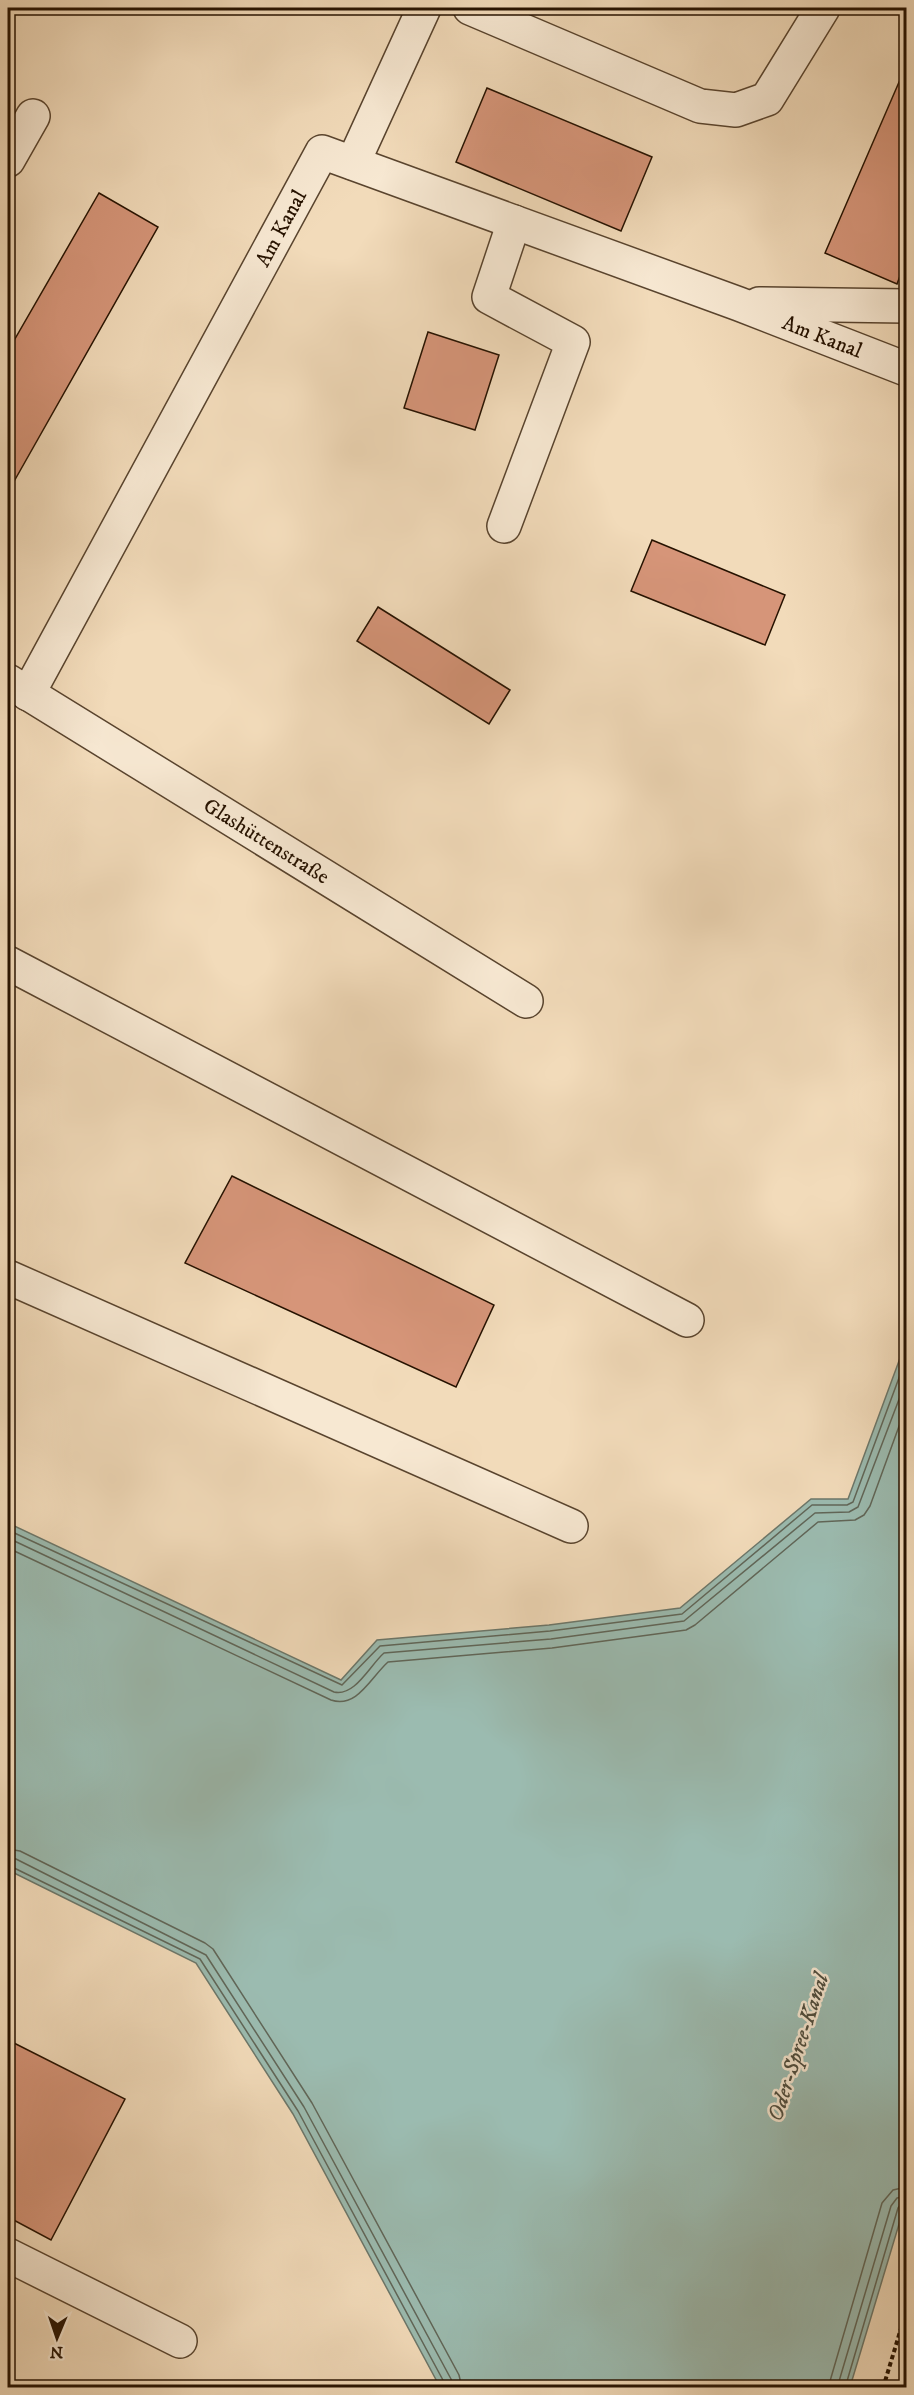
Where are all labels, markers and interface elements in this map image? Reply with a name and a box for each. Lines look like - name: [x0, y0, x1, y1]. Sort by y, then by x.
- street label: Am Kanal: [250, 185, 313, 272]
- street label: Am Kanal: [778, 310, 866, 365]
- street label: Glashüttenstraße: [198, 793, 334, 890]
- water label: Oder-Spree-Kanal: [762, 1968, 836, 2125]
- north arrow: [27, 2308, 87, 2368]
- text: N: [50, 2342, 63, 2362]

